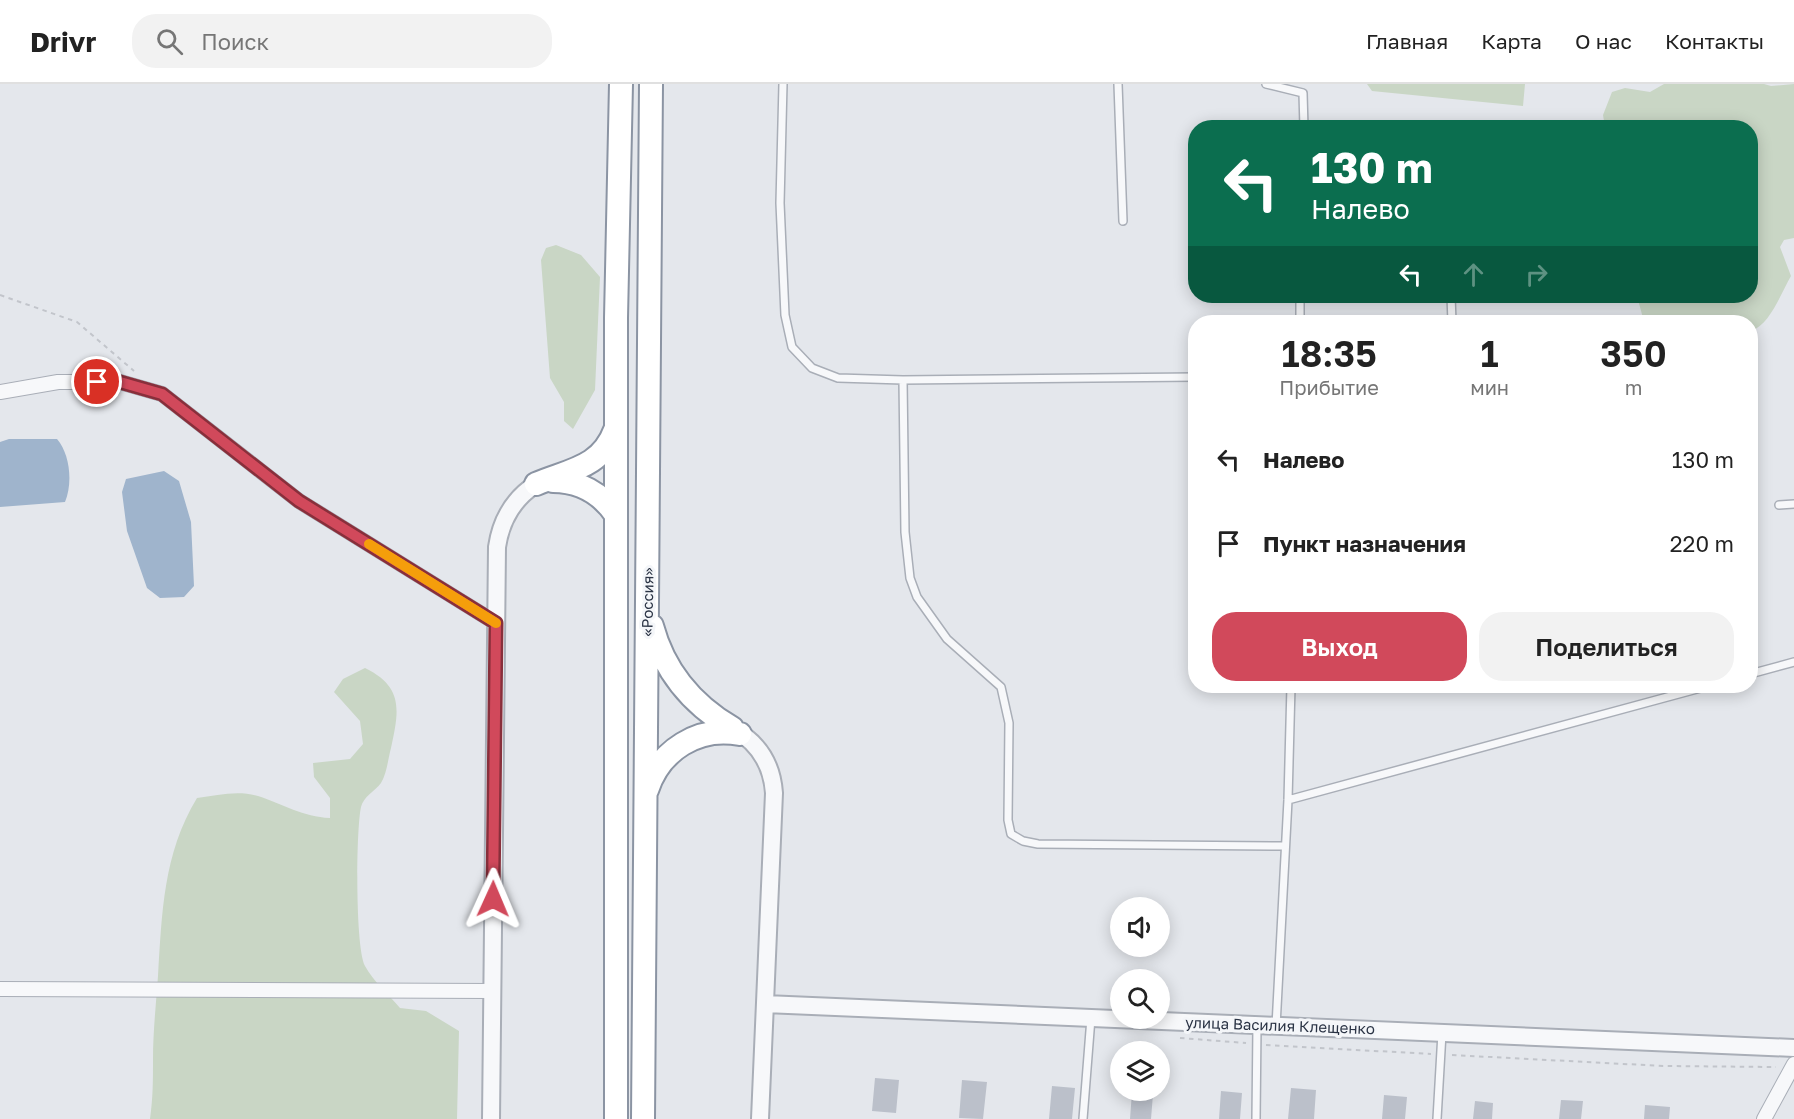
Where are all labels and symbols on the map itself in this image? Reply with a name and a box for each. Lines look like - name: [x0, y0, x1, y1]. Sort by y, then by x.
- pin: [71, 356, 122, 407]
- street label: «Россия»: [637, 567, 657, 637]
- position arrow: [461, 867, 525, 931]
- street label: улица Василия Клещенко: [1185, 1013, 1375, 1037]

